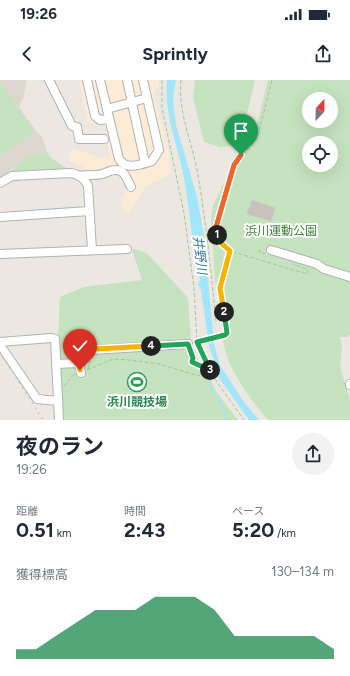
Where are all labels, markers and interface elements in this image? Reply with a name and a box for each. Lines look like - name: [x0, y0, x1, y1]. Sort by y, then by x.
- text: 19:26: [20, 5, 57, 23]
- icon: back: [16, 43, 38, 65]
- text: Sprintly: [142, 43, 208, 65]
- icon: share: [312, 43, 334, 65]
- north arrow: [302, 92, 338, 128]
- map controls: [302, 92, 338, 172]
- pin: [224, 114, 258, 155]
- icon: arrive: [230, 120, 252, 142]
- button: locate: [302, 136, 338, 172]
- park label: 浜川運動公園: [245, 224, 317, 238]
- pin: 1: [207, 225, 227, 245]
- text: 1: [215, 228, 219, 241]
- water label: 井野川: [190, 235, 210, 277]
- pin: 2: [214, 302, 234, 322]
- text: 2: [221, 305, 227, 318]
- pin: [63, 329, 97, 370]
- icon: check: [69, 335, 91, 357]
- pin: 4: [141, 336, 161, 356]
- text: 4: [148, 339, 154, 352]
- pin: 3: [200, 360, 220, 380]
- text: 3: [207, 363, 213, 376]
- sports icon: 浜川競技場: [126, 371, 148, 393]
- place label: 浜川競技場: [107, 395, 167, 409]
- text: 夜のラン: [16, 433, 104, 460]
- button: share: [292, 433, 334, 475]
- text: 19:26: [16, 462, 47, 477]
- text: 距離: [16, 505, 38, 518]
- text: 時間: [124, 505, 146, 518]
- text: ペース: [232, 505, 264, 518]
- text: 0.51: [16, 518, 54, 542]
- text: 2:43: [124, 518, 165, 542]
- text: 5:20: [232, 518, 274, 542]
- text: km: [54, 527, 71, 540]
- text: /km: [274, 527, 296, 540]
- text: 130–134 m: [271, 564, 334, 579]
- text: 獲得標高: [16, 567, 68, 582]

